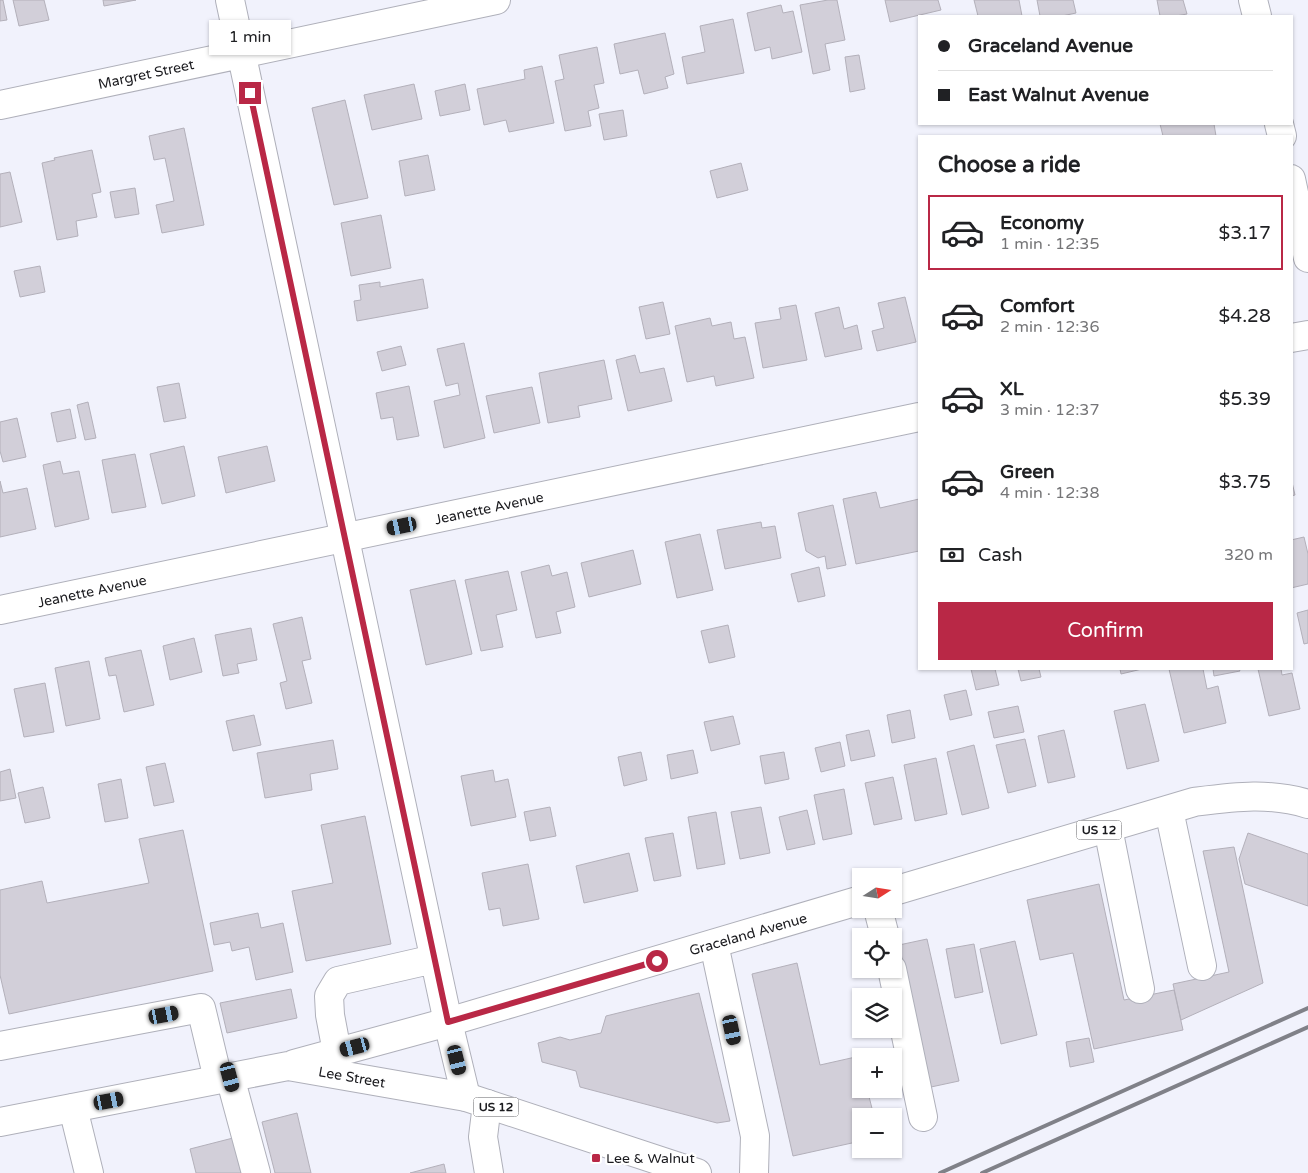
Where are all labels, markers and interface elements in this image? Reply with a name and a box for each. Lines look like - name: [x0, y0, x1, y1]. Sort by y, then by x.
- callout: 1 min: [209, 21, 291, 56]
- text: 1 min: [229, 27, 271, 47]
- text: Graceland Avenue: [968, 35, 1133, 57]
- street label: Margret Street: [97, 56, 196, 93]
- route end: [239, 82, 261, 104]
- text: East Walnut Avenue: [968, 84, 1149, 106]
- text: Choose a ride: [938, 152, 1081, 178]
- icon: car: [940, 210, 985, 255]
- text: Economy: [1000, 212, 1084, 234]
- text: $3.17: [1219, 222, 1271, 244]
- text: 1 min · 12:35: [1000, 234, 1099, 254]
- icon: car: [940, 293, 985, 338]
- text: Comfort: [1000, 295, 1074, 317]
- text: $4.28: [1219, 305, 1271, 327]
- text: 2 min · 12:36: [1000, 317, 1099, 337]
- icon: car: [940, 376, 985, 421]
- text: XL: [1000, 378, 1024, 400]
- text: $5.39: [1219, 388, 1271, 410]
- text: 3 min · 12:37: [1000, 400, 1099, 420]
- icon: car: [940, 459, 985, 504]
- text: Green: [1000, 461, 1054, 483]
- text: $3.75: [1219, 471, 1271, 493]
- text: 4 min · 12:38: [1000, 483, 1099, 503]
- street label: Jeanette Avenue: [433, 489, 545, 528]
- car: [385, 516, 418, 536]
- icon: cash: [938, 541, 966, 569]
- text: Cash: [978, 544, 1023, 566]
- text: 320 m: [1224, 545, 1273, 565]
- street label: Jeanette Avenue: [36, 572, 148, 611]
- button: Confirm: [938, 602, 1273, 660]
- road number: US 12: [1076, 820, 1122, 840]
- north arrow: [852, 868, 902, 918]
- map controls: [852, 868, 902, 1158]
- street label: Graceland Avenue: [687, 910, 809, 959]
- button: locate: [852, 928, 902, 978]
- route start: [646, 950, 668, 972]
- button: layers: [852, 988, 902, 1038]
- car: [147, 1005, 180, 1025]
- car: [721, 1014, 742, 1046]
- car: [338, 1036, 371, 1058]
- car: [446, 1044, 467, 1076]
- button: +: [852, 1048, 902, 1098]
- car: [218, 1061, 241, 1093]
- street label: Lee Street: [317, 1063, 387, 1092]
- car: [92, 1091, 125, 1111]
- road number: US 12: [474, 1098, 518, 1116]
- button: −: [852, 1108, 902, 1158]
- place label: Lee & Walnut: [606, 1150, 695, 1167]
- marker: Lee & Walnut: [590, 1152, 602, 1164]

